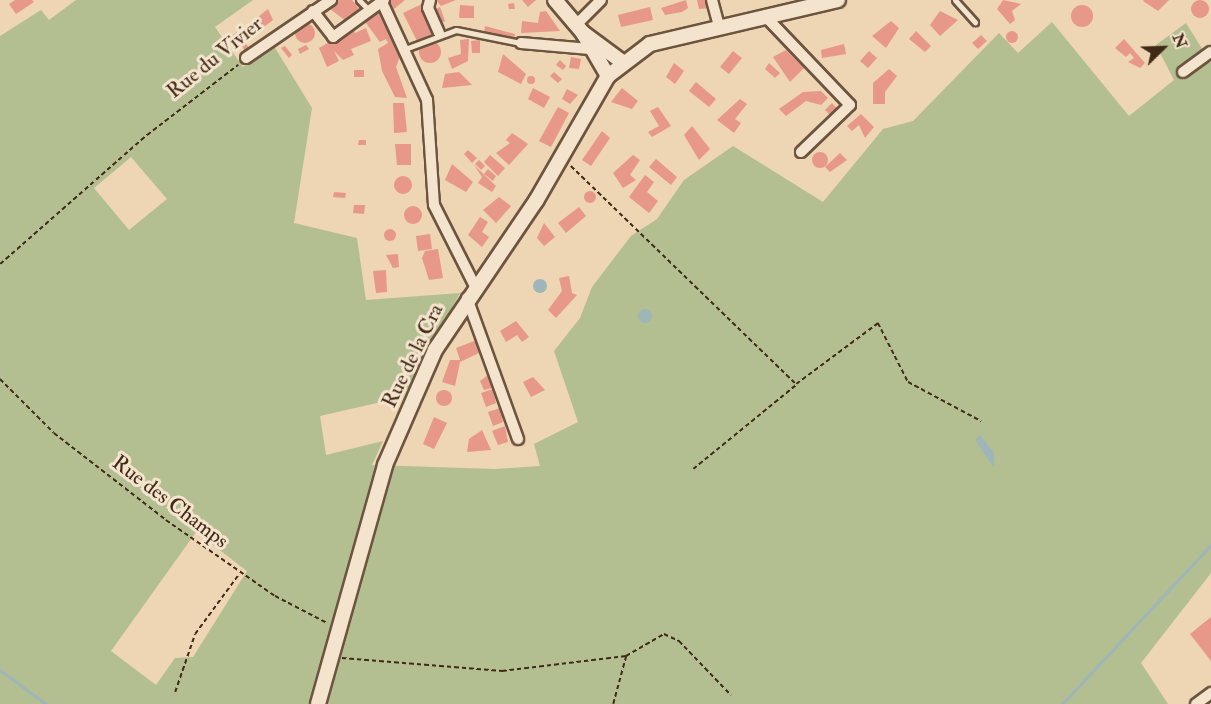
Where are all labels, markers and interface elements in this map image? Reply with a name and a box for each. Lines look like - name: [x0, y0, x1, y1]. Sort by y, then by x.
- street label: Rue du Vivier: [162, 12, 268, 104]
- north arrow: [1133, 18, 1193, 78]
- text: N: [1168, 30, 1192, 51]
- street label: Rue de la Cra: [377, 300, 449, 412]
- street label: Rue des Champs: [107, 450, 233, 554]

